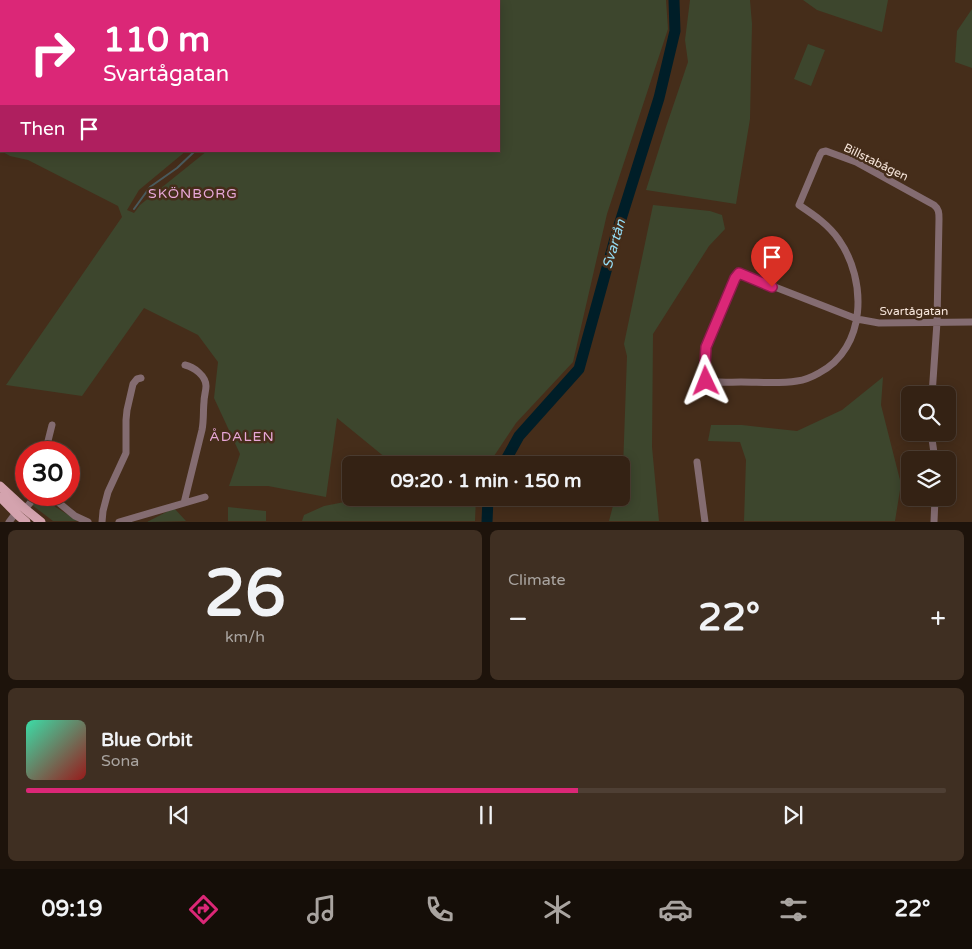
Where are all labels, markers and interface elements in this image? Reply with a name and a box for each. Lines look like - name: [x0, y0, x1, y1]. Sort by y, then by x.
- text: 110 m: [103, 19, 210, 61]
- icon: right: [20, 20, 85, 85]
- text: Svartågatan: [103, 61, 229, 87]
- icon: arrive: [75, 115, 103, 143]
- text: Then: [20, 118, 65, 140]
- street label: Billstabågen: [841, 140, 911, 184]
- district label: SKÖNBORG: [148, 185, 238, 202]
- water label: Svartån: [599, 217, 629, 271]
- pin: [751, 236, 793, 287]
- icon: arrive: [758, 243, 786, 271]
- street label: Svartågatan: [880, 304, 948, 318]
- position arrow: [679, 354, 731, 406]
- map controls: [901, 386, 956, 506]
- button: search: [901, 386, 956, 441]
- district label: ÅDALEN: [209, 428, 275, 445]
- speed limit sign: 30: [15, 441, 80, 506]
- button: layers: [901, 451, 956, 506]
- text: 09:20 · 1 min · 150 m: [390, 470, 582, 492]
- text: 26: [204, 555, 286, 634]
- text: Climate: [508, 570, 566, 590]
- text: 22°: [698, 595, 760, 641]
- text: −: [508, 602, 528, 636]
- text: +: [930, 602, 946, 636]
- text: km/h: [225, 627, 265, 647]
- text: Blue Orbit: [101, 729, 193, 751]
- text: Sona: [101, 751, 139, 771]
- icon: previous: [165, 801, 193, 829]
- icon: pause: [472, 801, 500, 829]
- icon: next: [779, 801, 807, 829]
- icon: directions: [186, 892, 221, 927]
- icon: music: [304, 892, 339, 927]
- icon: phone: [422, 892, 457, 927]
- icon: climate: [540, 892, 575, 927]
- icon: car: [658, 892, 693, 927]
- icon: filters: [776, 892, 811, 927]
- text: 09:19: [42, 896, 103, 922]
- text: 22°: [894, 896, 930, 922]

